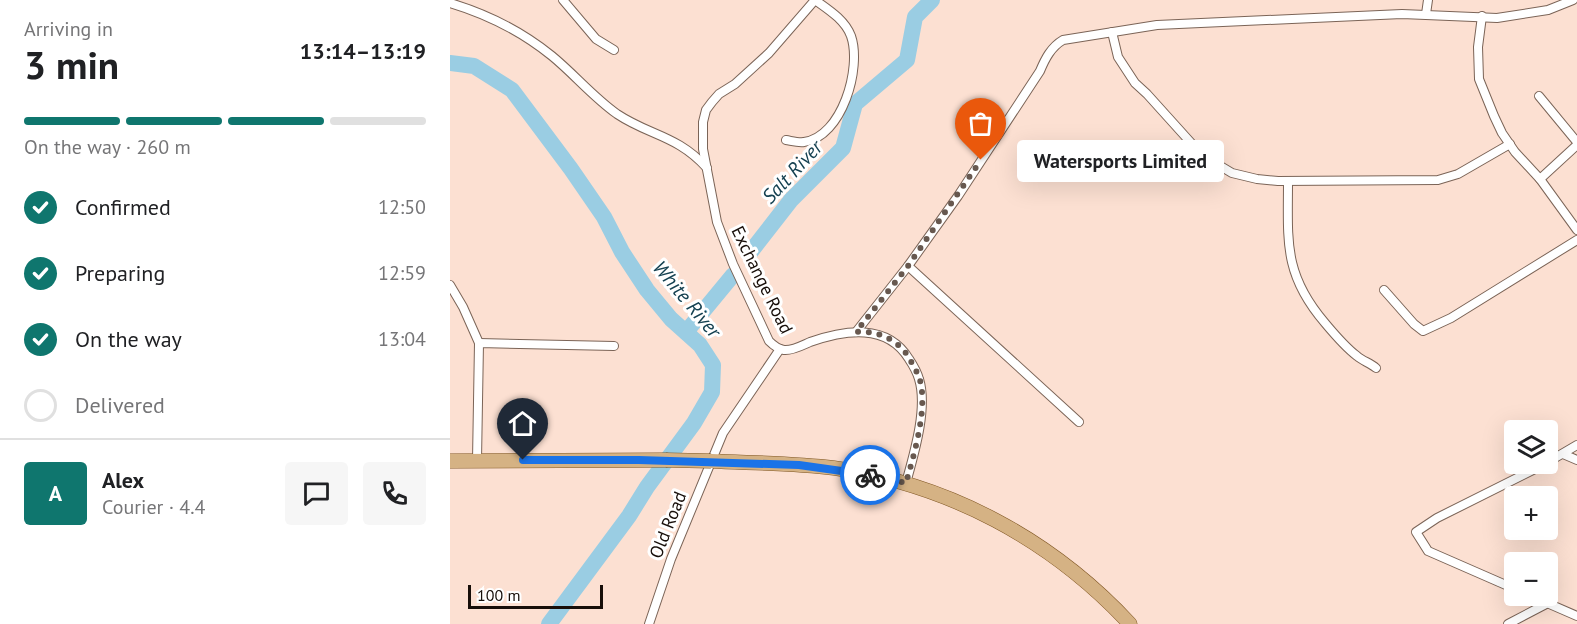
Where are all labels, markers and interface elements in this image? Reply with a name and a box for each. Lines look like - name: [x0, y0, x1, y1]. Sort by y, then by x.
- text: Arriving in: [24, 16, 113, 42]
- text: 13:14–13:19: [300, 37, 426, 65]
- text: 3 min: [24, 39, 119, 90]
- pin: [955, 98, 1006, 160]
- icon: bag: [964, 107, 997, 140]
- text: On the way · 260 m: [24, 134, 191, 160]
- water label: Salt River: [756, 134, 829, 209]
- callout: Watersports Limited: [1017, 139, 1224, 181]
- text: Watersports Limited: [1034, 148, 1207, 174]
- icon: check: [24, 191, 57, 224]
- text: Confirmed: [75, 193, 171, 221]
- text: 12:50: [378, 194, 426, 220]
- street label: Exchange Road: [726, 222, 798, 337]
- water label: White River: [647, 255, 728, 344]
- icon: check: [24, 257, 57, 290]
- text: Preparing: [75, 259, 165, 287]
- text: 12:59: [378, 260, 426, 286]
- icon: check: [24, 323, 57, 356]
- text: On the way: [75, 325, 182, 353]
- text: 13:04: [378, 326, 426, 352]
- text: Delivered: [75, 391, 165, 419]
- pin: [497, 398, 548, 460]
- icon: home: [506, 407, 539, 440]
- map controls: [1504, 420, 1558, 606]
- button: layers: [1504, 420, 1558, 474]
- courier: [840, 445, 900, 505]
- icon: bike: [854, 459, 887, 492]
- button: chat: [285, 462, 348, 525]
- button: phone: [363, 462, 426, 525]
- text: Alex: [102, 466, 144, 494]
- text: A: [49, 479, 62, 507]
- button: +: [1504, 486, 1558, 540]
- street label: Old Road: [644, 488, 691, 562]
- text: Courier · 4.4: [102, 494, 205, 520]
- button: −: [1504, 552, 1558, 606]
- scale bar: [468, 582, 603, 610]
- text: 100 m: [477, 585, 520, 605]

